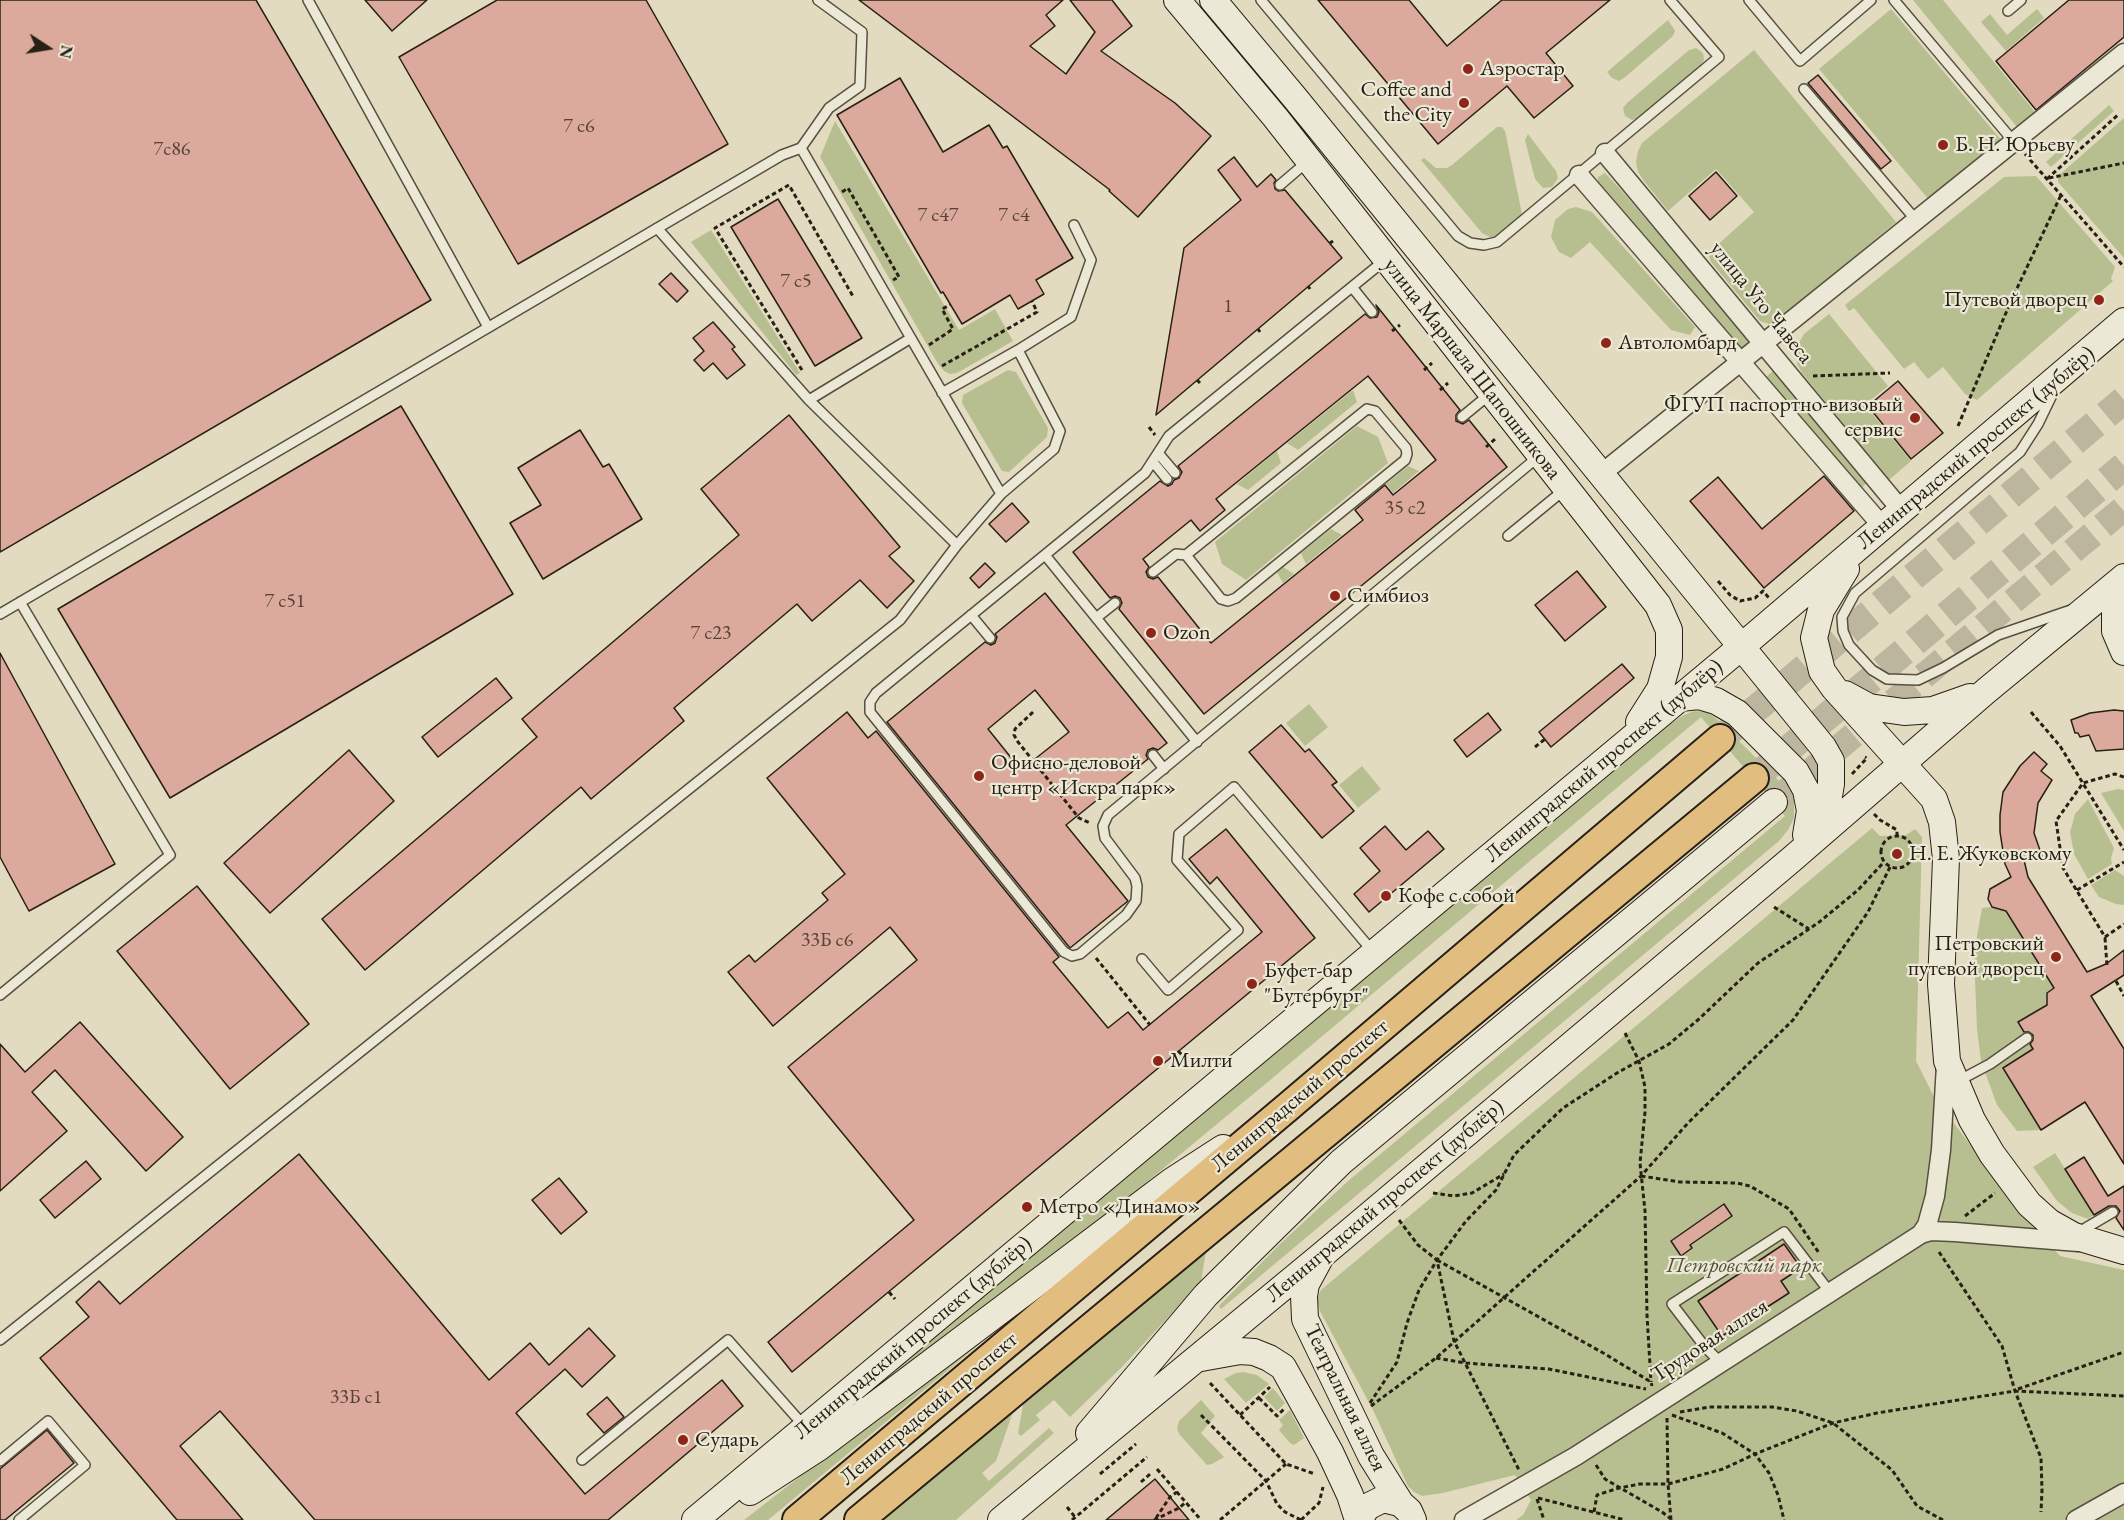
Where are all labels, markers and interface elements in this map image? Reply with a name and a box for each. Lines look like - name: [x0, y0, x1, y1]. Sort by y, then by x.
- north arrow: [18, 18, 78, 78]
- text: N: [54, 43, 78, 60]
- place label: Аэростар: [1480, 56, 1565, 82]
- marker: Аэростар: [1461, 62, 1475, 76]
- place label: Coffee and the City: [1361, 77, 1452, 128]
- marker: Coffee and the City: [1457, 96, 1471, 110]
- house number: 7 с6: [563, 115, 595, 139]
- place label: Б. Н. Юрьеву: [1955, 132, 2075, 158]
- house number: 7с86: [154, 138, 190, 162]
- marker: Б. Н. Юрьеву: [1936, 138, 1950, 152]
- house number: 7 с47: [918, 204, 958, 228]
- house number: 7 с4: [998, 204, 1030, 228]
- street label: улица Уго Чавеса: [1704, 237, 1818, 369]
- street label: улица Маршала Шапошникова: [1377, 253, 1567, 485]
- house number: 7 с5: [780, 270, 812, 294]
- place label: Путевой дворец: [1944, 287, 2087, 313]
- marker: Путевой дворец: [2092, 293, 2106, 307]
- house number: 1: [1223, 295, 1233, 319]
- place label: Автоломбард: [1618, 330, 1737, 356]
- marker: Автоломбард: [1599, 336, 1613, 350]
- street label: Ленинградский проспект (дублёр): [1852, 341, 2100, 555]
- place label: ФГУП паспортно-визовый сервис: [1664, 392, 1903, 444]
- marker: ФГУП паспортно-визовый сервис: [1908, 411, 1922, 425]
- house number: 35 с2: [1385, 497, 1425, 521]
- place label: Симбиоз: [1347, 583, 1429, 609]
- marker: Симбиоз: [1328, 589, 1342, 603]
- house number: 7 с51: [265, 590, 305, 614]
- place label: Ozon: [1163, 620, 1211, 646]
- house number: 7 с23: [691, 622, 731, 646]
- marker: Ozon: [1144, 626, 1158, 640]
- street label: Ленинградский проспект (дублёр): [1480, 654, 1728, 868]
- place label: Офисно-деловой центр «Искра парк»: [991, 750, 1176, 802]
- marker: Офисно-деловой центр «Искра парк»: [972, 769, 986, 783]
- place label: Н. Е. Жуковскому: [1909, 841, 2072, 867]
- marker: Н. Е. Жуковскому: [1890, 847, 1904, 861]
- place label: Кофе с собой: [1398, 883, 1515, 909]
- marker: Кофе с собой: [1379, 889, 1393, 903]
- house number: 33Б с6: [801, 929, 853, 953]
- place label: Петровский путевой дворец: [1908, 931, 2044, 982]
- marker: Петровский путевой дворец: [2049, 950, 2063, 964]
- place label: Буфет-бар "Бутербург": [1264, 958, 1369, 1010]
- marker: Буфет-бар "Бутербург": [1245, 977, 1259, 991]
- street label: Ленинградский проспект: [1206, 1014, 1394, 1178]
- place label: Милти: [1170, 1048, 1233, 1074]
- marker: Милти: [1151, 1054, 1165, 1068]
- street label: Ленинградский проспект (дублёр): [1261, 1094, 1509, 1308]
- place label: Метро «Динамо»: [1039, 1194, 1200, 1220]
- marker: Метро «Динамо»: [1020, 1200, 1034, 1214]
- street label: Ленинградский проспект (дублёр): [789, 1231, 1037, 1445]
- park label: Петровский парк: [1666, 1253, 1822, 1279]
- street label: Трудовая аллея: [1647, 1293, 1773, 1389]
- street label: Театральная аллея: [1298, 1320, 1392, 1476]
- street label: Ленинградский проспект: [835, 1327, 1023, 1491]
- house number: 33Б с1: [330, 1386, 382, 1410]
- place label: Сударь: [695, 1427, 759, 1453]
- marker: Сударь: [676, 1433, 690, 1447]

